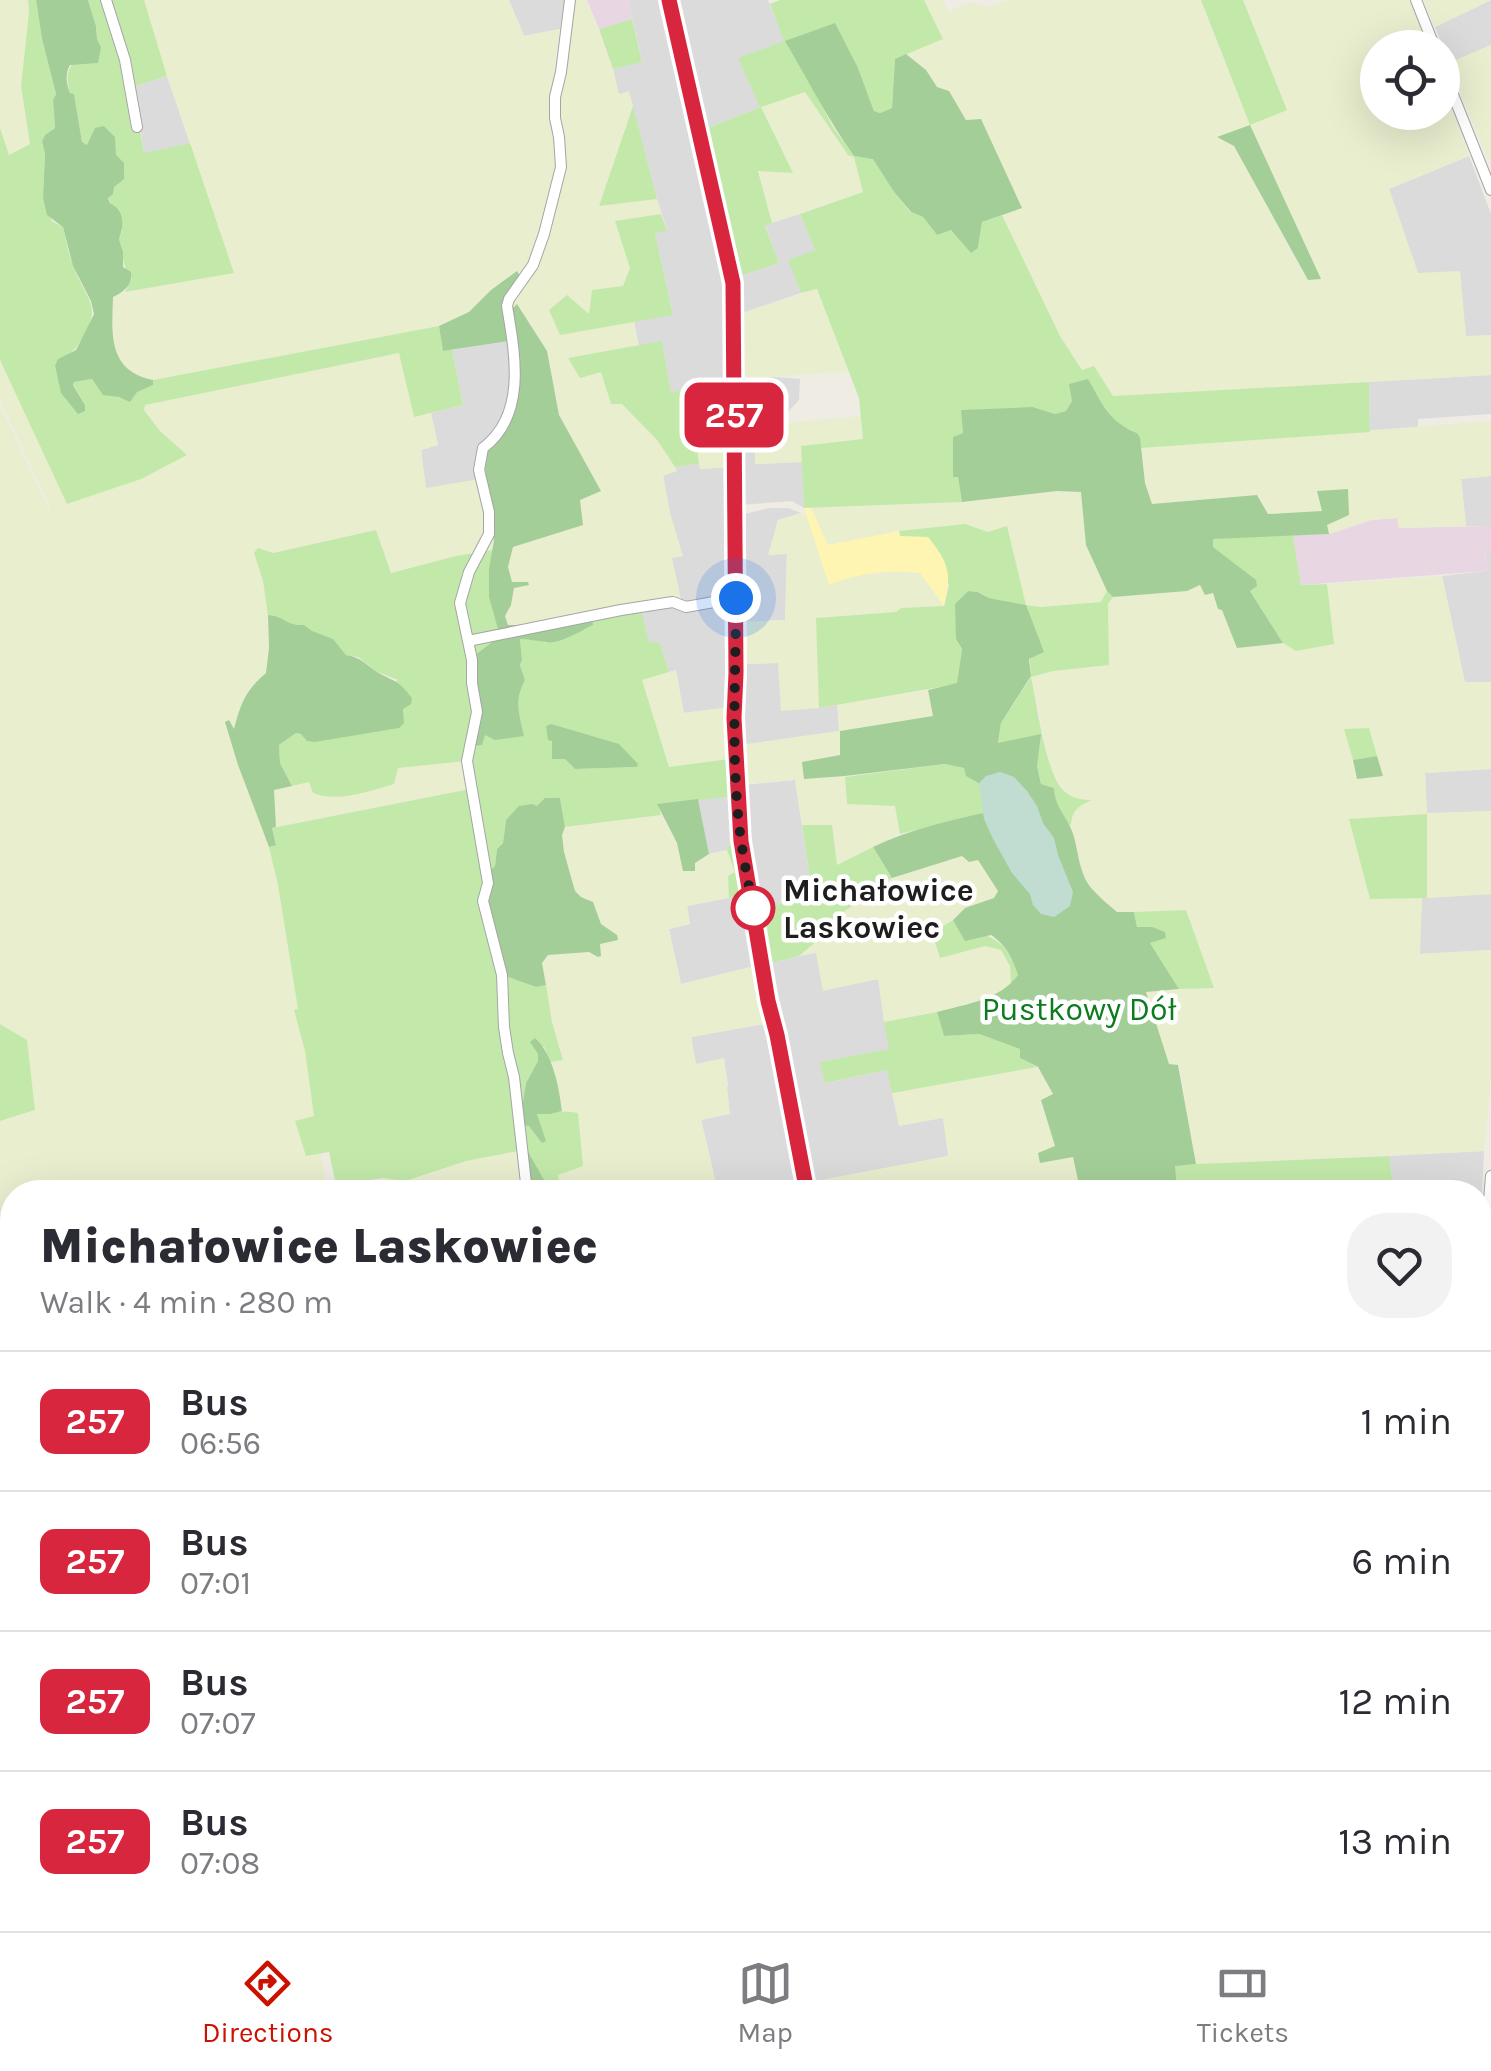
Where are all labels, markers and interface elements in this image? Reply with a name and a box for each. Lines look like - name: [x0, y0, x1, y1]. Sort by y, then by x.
- map controls: [1360, 30, 1460, 130]
- button: locate: [1360, 30, 1460, 130]
- line badge: 257: [676, 382, 792, 448]
- text: 257: [705, 395, 763, 436]
- your location: [711, 573, 761, 623]
- place label: Michałowice Laskowiec: [783, 872, 974, 946]
- marker: Michałowice Laskowiec: [732, 887, 774, 929]
- park label: Pustkowy Dół: [982, 991, 1176, 1028]
- button: heart: [1347, 1213, 1452, 1318]
- text: Michałowice Laskowiec: [40, 1218, 598, 1274]
- text: Walk · 4 min · 280 m: [40, 1284, 333, 1321]
- text: Bus: [180, 1380, 249, 1425]
- text: 1 min: [1361, 1399, 1452, 1444]
- text: 257: [66, 1401, 124, 1442]
- text: 06:56: [180, 1425, 261, 1462]
- text: Bus: [180, 1520, 249, 1565]
- text: 6 min: [1351, 1539, 1452, 1584]
- text: 257: [66, 1541, 124, 1582]
- text: 07:01: [180, 1565, 251, 1602]
- text: Bus: [180, 1660, 249, 1705]
- text: 12 min: [1339, 1679, 1452, 1724]
- text: 257: [66, 1681, 124, 1722]
- text: 07:07: [180, 1705, 255, 1742]
- text: Bus: [180, 1800, 249, 1845]
- text: 13 min: [1338, 1819, 1452, 1864]
- text: 257: [66, 1821, 124, 1862]
- text: 07:08: [180, 1845, 260, 1882]
- tab: Directions: [202, 1956, 334, 2049]
- tab: Map: [737, 1956, 793, 2049]
- tab: Tickets: [1197, 1956, 1289, 2049]

